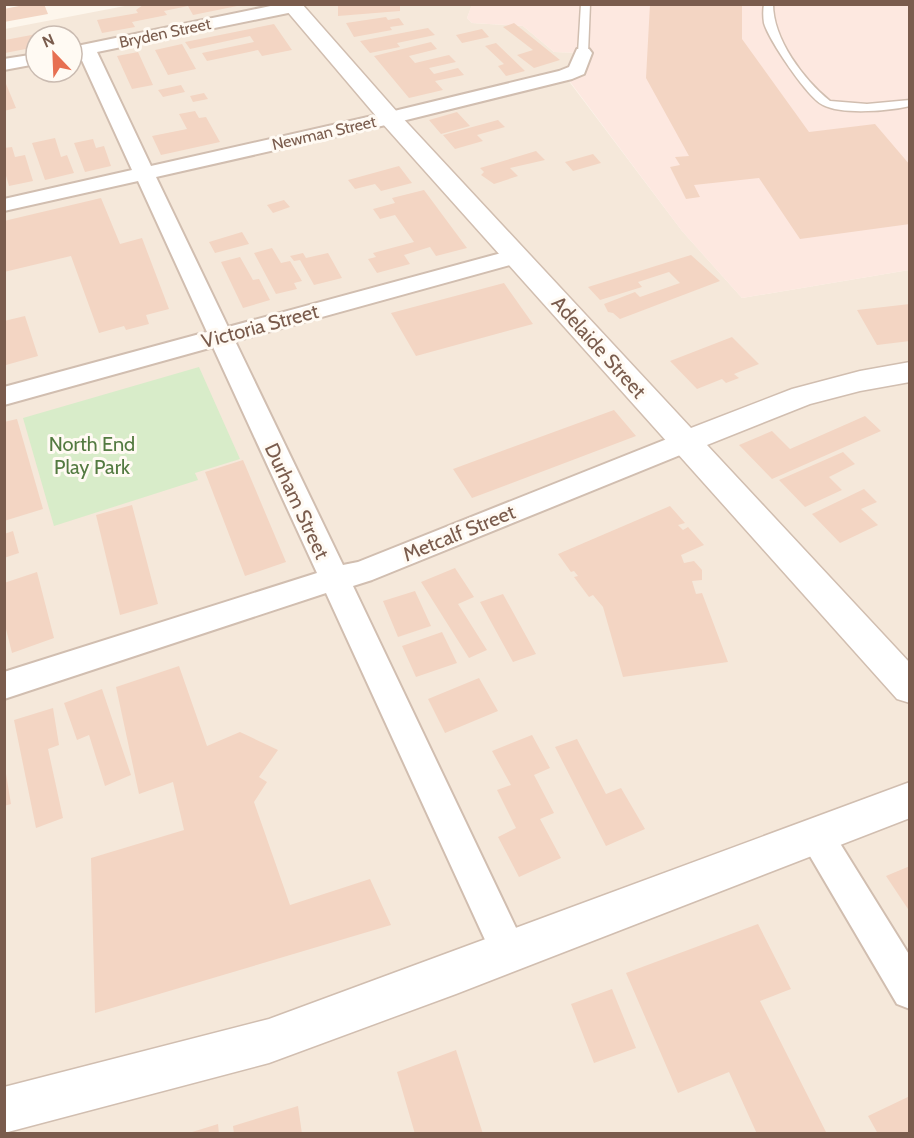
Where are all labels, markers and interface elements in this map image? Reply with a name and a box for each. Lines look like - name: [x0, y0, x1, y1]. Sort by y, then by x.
- street label: Bryden Street: [117, 14, 213, 52]
- north arrow: [24, 24, 84, 84]
- text: N: [39, 30, 57, 52]
- street label: Newman Street: [270, 112, 378, 154]
- street label: Adelaide Street: [547, 291, 651, 403]
- street label: Victoria Street: [199, 299, 321, 353]
- park label: North End Play Park: [49, 432, 135, 479]
- street label: Durham Street: [260, 439, 334, 563]
- street label: Metcalf Street: [399, 500, 519, 566]

